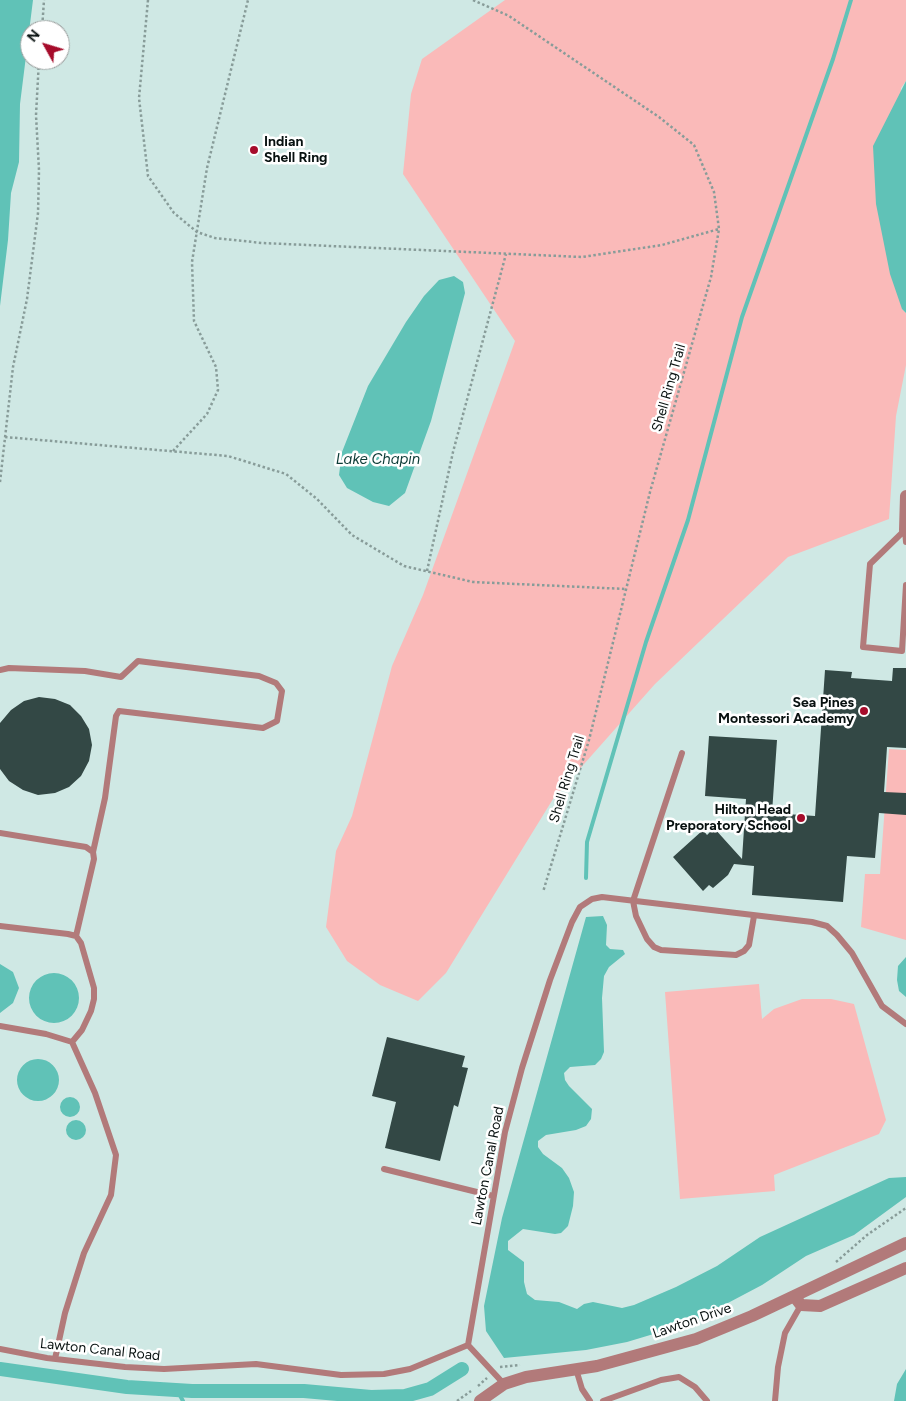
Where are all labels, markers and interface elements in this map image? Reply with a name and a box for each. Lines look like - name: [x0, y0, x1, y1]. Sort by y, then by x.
- north arrow: [20, 20, 70, 70]
- text: N: [24, 26, 44, 45]
- place label: Indian Shell Ring: [264, 134, 328, 166]
- marker: Indian Shell Ring: [248, 144, 260, 156]
- street label: Shell Ring Trail: [648, 342, 690, 434]
- water label: Lake Chapin: [336, 451, 420, 469]
- place label: Sea Pines Montessori Academy: [718, 695, 854, 728]
- marker: Sea Pines Montessori Academy: [858, 705, 870, 717]
- street label: Shell Ring Trail: [546, 733, 588, 825]
- place label: Hilton Head Preporatory School: [666, 802, 791, 834]
- marker: Hilton Head Preporatory School: [795, 812, 807, 824]
- street label: Lawton Canal Road: [468, 1105, 508, 1227]
- street label: Lawton Drive: [650, 1300, 734, 1342]
- street label: Lawton Canal Road: [39, 1335, 161, 1365]

